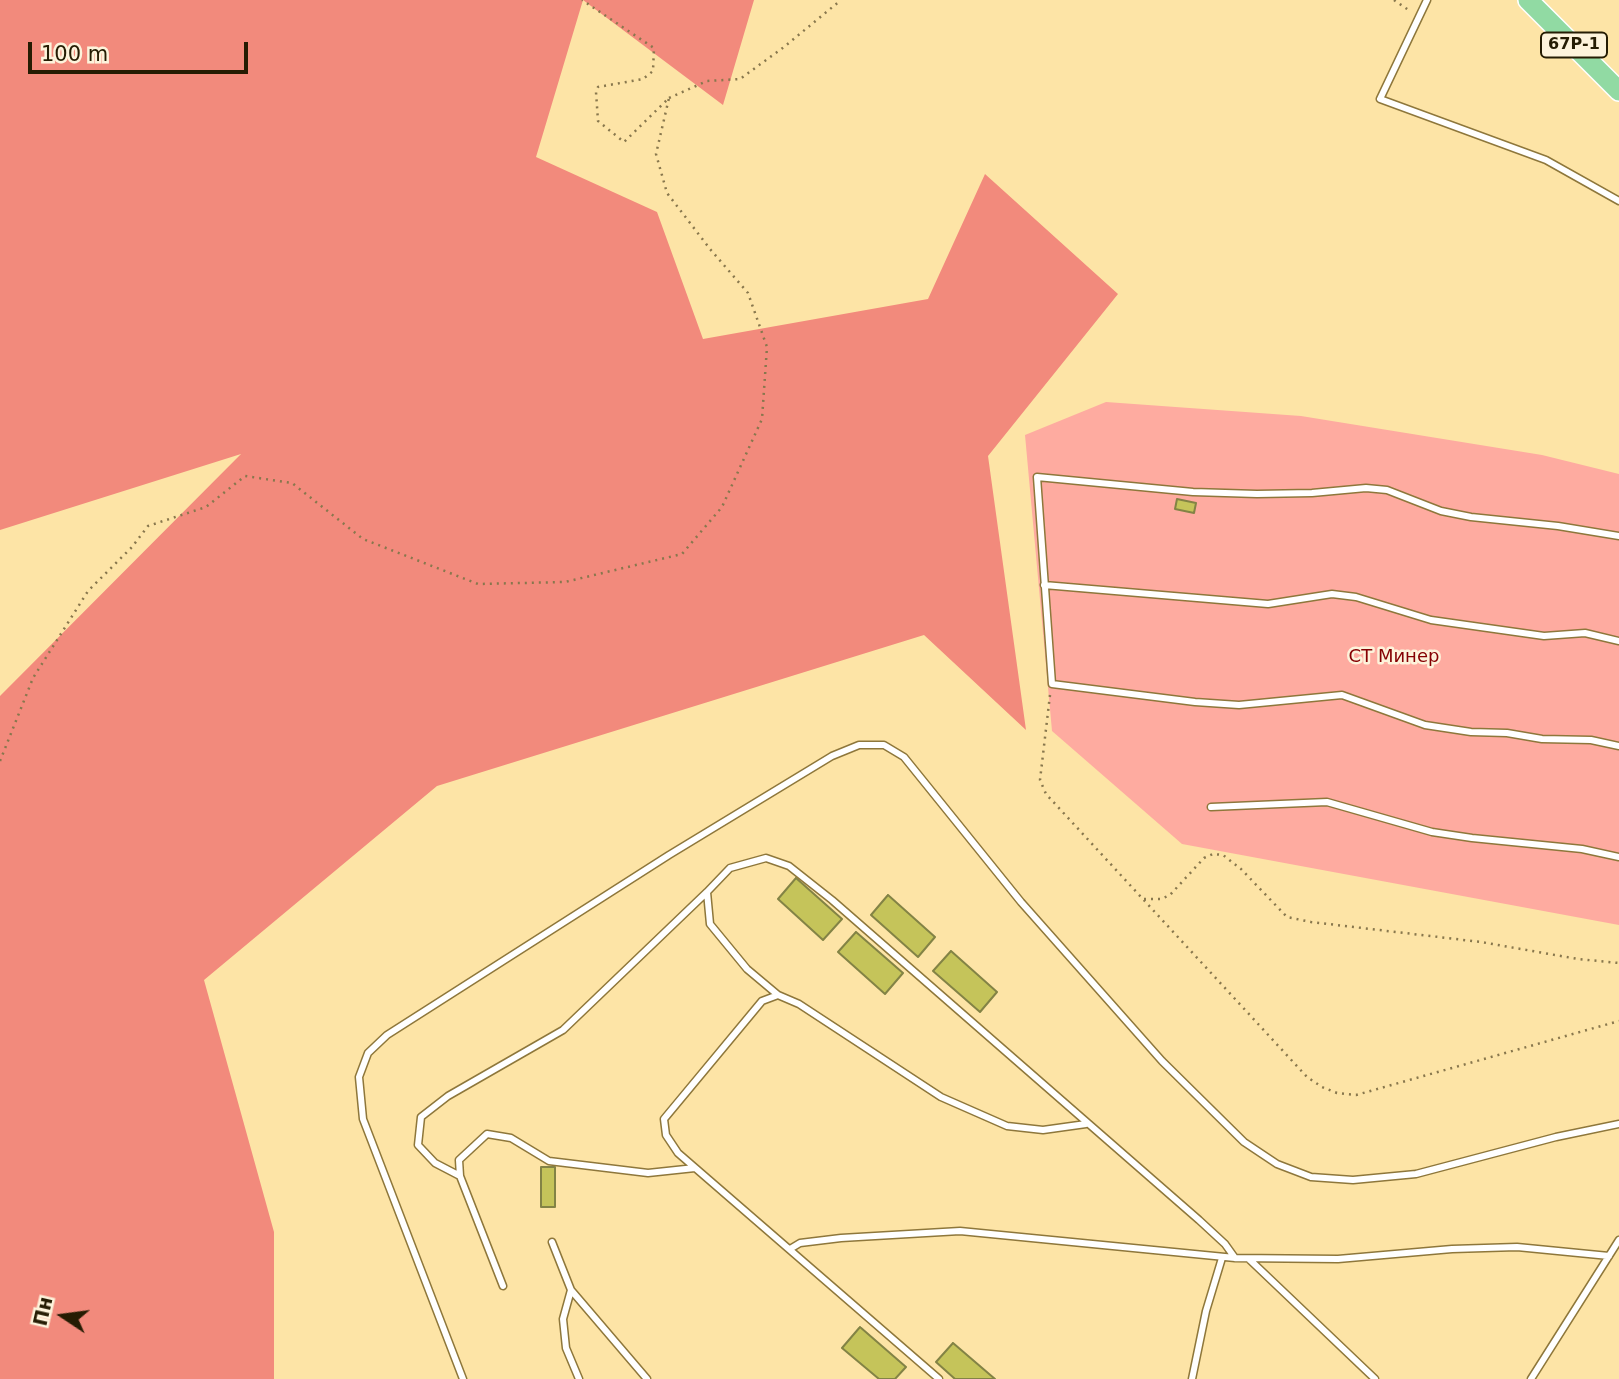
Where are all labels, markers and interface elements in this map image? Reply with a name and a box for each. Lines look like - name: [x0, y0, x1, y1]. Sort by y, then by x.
- scale bar: [32, 28, 252, 72]
- road number: 67Р-1: [1541, 32, 1607, 58]
- text: 100 m: [41, 42, 108, 66]
- park label: СТ Минер: [1349, 646, 1439, 668]
- north arrow: [28, 1281, 98, 1351]
- text: Пн: [29, 1295, 57, 1328]

